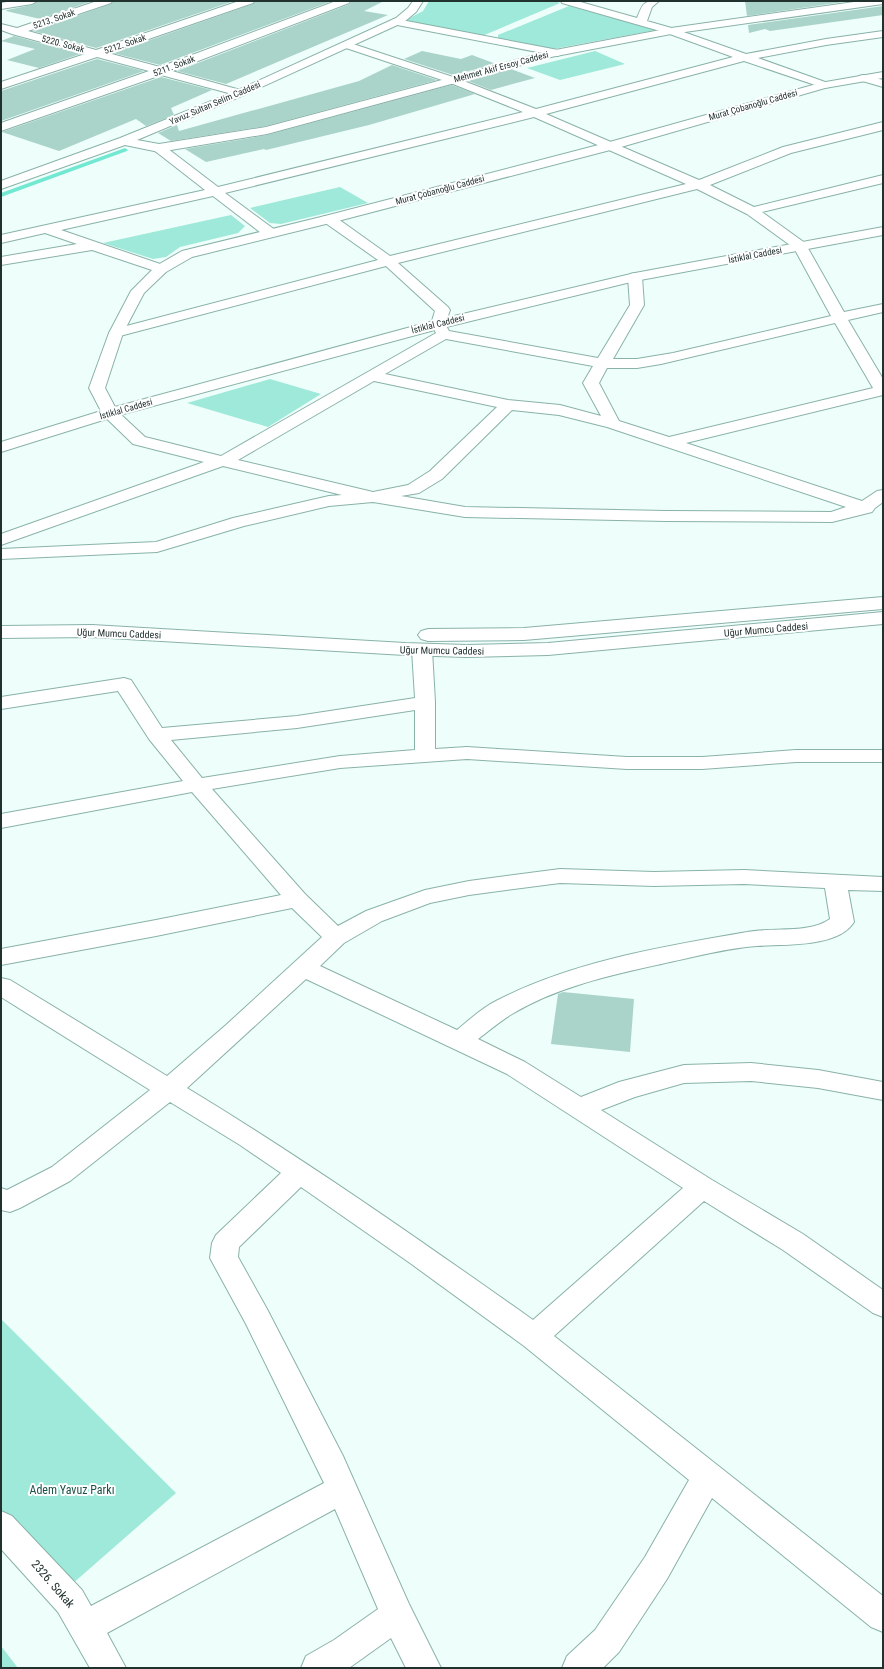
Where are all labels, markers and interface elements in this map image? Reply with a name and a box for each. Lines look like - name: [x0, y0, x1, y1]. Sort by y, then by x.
- street label: 5213. Sokak: [32, 7, 76, 31]
- street label: 5212. Sokak: [103, 32, 147, 56]
- street label: 5220. Sokak: [41, 33, 85, 55]
- street label: Mehmet Akif Ersoy Caddesi: [453, 50, 549, 84]
- street label: 5211. Sokak: [152, 53, 196, 79]
- street label: Yavuz Sultan Selim Caddesi: [168, 79, 262, 127]
- street label: Murat Çobanoğlu Caddesi: [708, 88, 798, 122]
- street label: Murat Çobanoğlu Caddesi: [394, 173, 486, 207]
- street label: İstiklal Caddesi: [727, 245, 783, 265]
- street label: İstiklal Caddesi: [410, 313, 466, 335]
- street label: İstiklal Caddesi: [98, 397, 154, 421]
- street label: Uğur Mumcu Caddesi: [724, 620, 809, 639]
- street label: Uğur Mumcu Caddesi: [77, 627, 161, 640]
- street label: Uğur Mumcu Caddesi: [400, 644, 484, 657]
- park label: Adem Yavuz Parkı: [30, 1483, 115, 1497]
- street label: 2326. Sokak: [29, 1557, 78, 1611]

